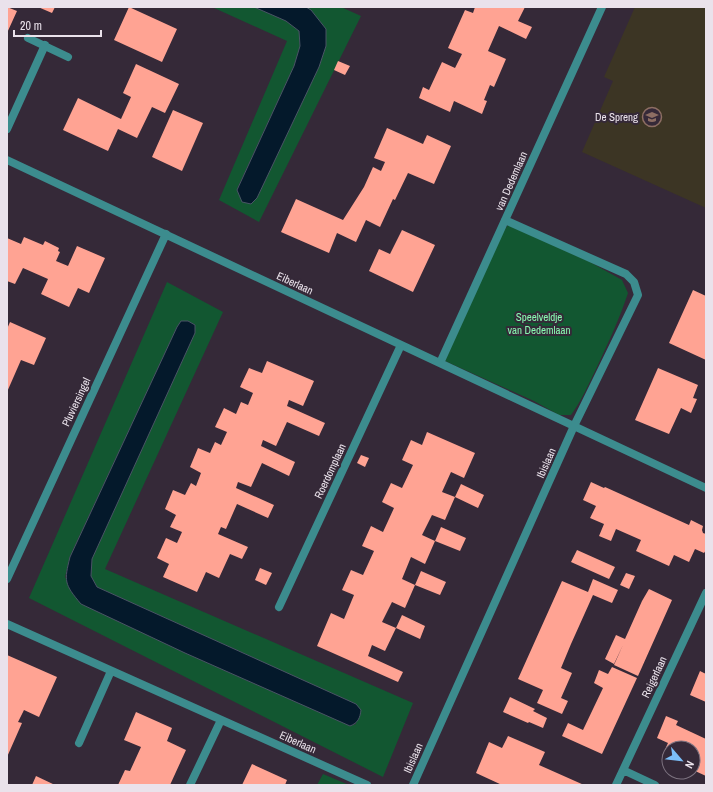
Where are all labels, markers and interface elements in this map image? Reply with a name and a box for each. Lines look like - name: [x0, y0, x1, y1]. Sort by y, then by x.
- scale bar: [14, 12, 101, 38]
- text: 20 m: [20, 18, 42, 34]
- school or university icon: De Spreng: [641, 106, 663, 128]
- place label: De Spreng: [595, 110, 638, 124]
- street label: van Dedemlaan: [492, 149, 530, 213]
- street label: Eiberlaan: [275, 268, 315, 298]
- park label: Speelveldje van Dedemlaan: [507, 310, 571, 337]
- street label: Pluviersingel: [59, 375, 93, 429]
- street label: Roerdomplaan: [311, 441, 349, 501]
- street label: Ibislaan: [533, 446, 559, 480]
- street label: Reigerlaan: [638, 654, 670, 700]
- street label: Eiberlaan: [278, 728, 318, 756]
- north arrow: [661, 740, 701, 780]
- street label: Ibislaan: [400, 741, 426, 775]
- text: N: [682, 759, 698, 771]

